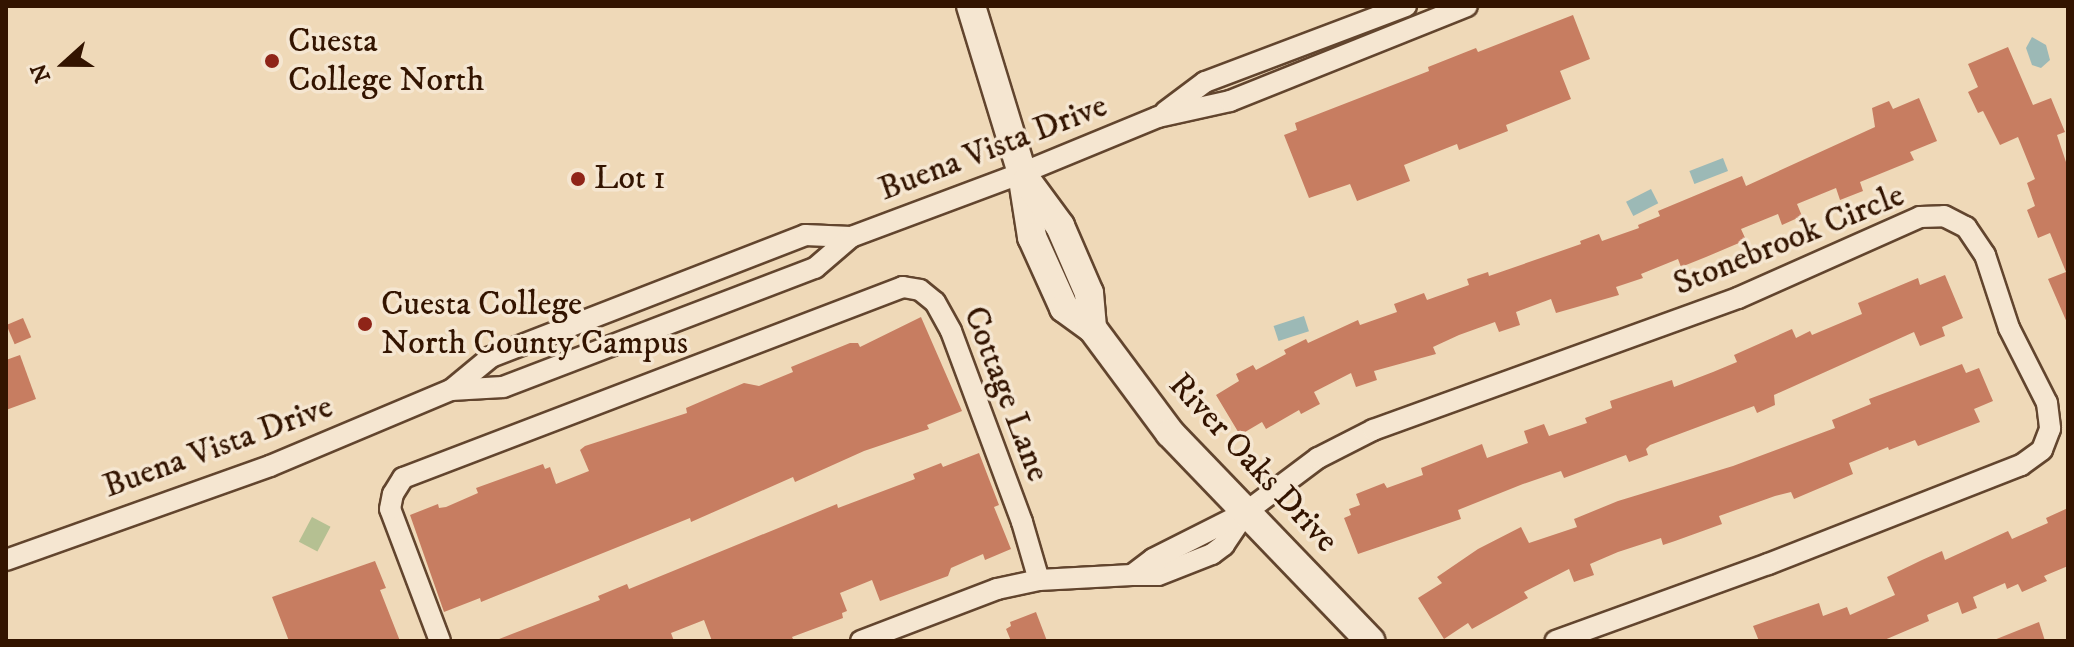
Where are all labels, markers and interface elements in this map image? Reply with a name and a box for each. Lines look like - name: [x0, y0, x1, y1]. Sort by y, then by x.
- place label: Cuesta College North: [288, 21, 484, 100]
- north arrow: [24, 24, 104, 104]
- marker: Cuesta College North: [263, 52, 281, 70]
- text: N: [25, 60, 57, 86]
- street label: Buena Vista Drive: [873, 86, 1113, 210]
- place label: Lot 1: [594, 159, 666, 199]
- marker: Lot 1: [569, 170, 587, 188]
- street label: Stonebrook Circle: [1668, 175, 1910, 305]
- place label: Cuesta College North County Campus: [381, 284, 688, 364]
- street label: Cottage Lane: [954, 301, 1058, 487]
- marker: Cuesta College North County Campus: [356, 315, 374, 333]
- street label: River Oaks Drive: [1160, 365, 1346, 561]
- street label: Buena Vista Drive: [98, 387, 338, 507]

